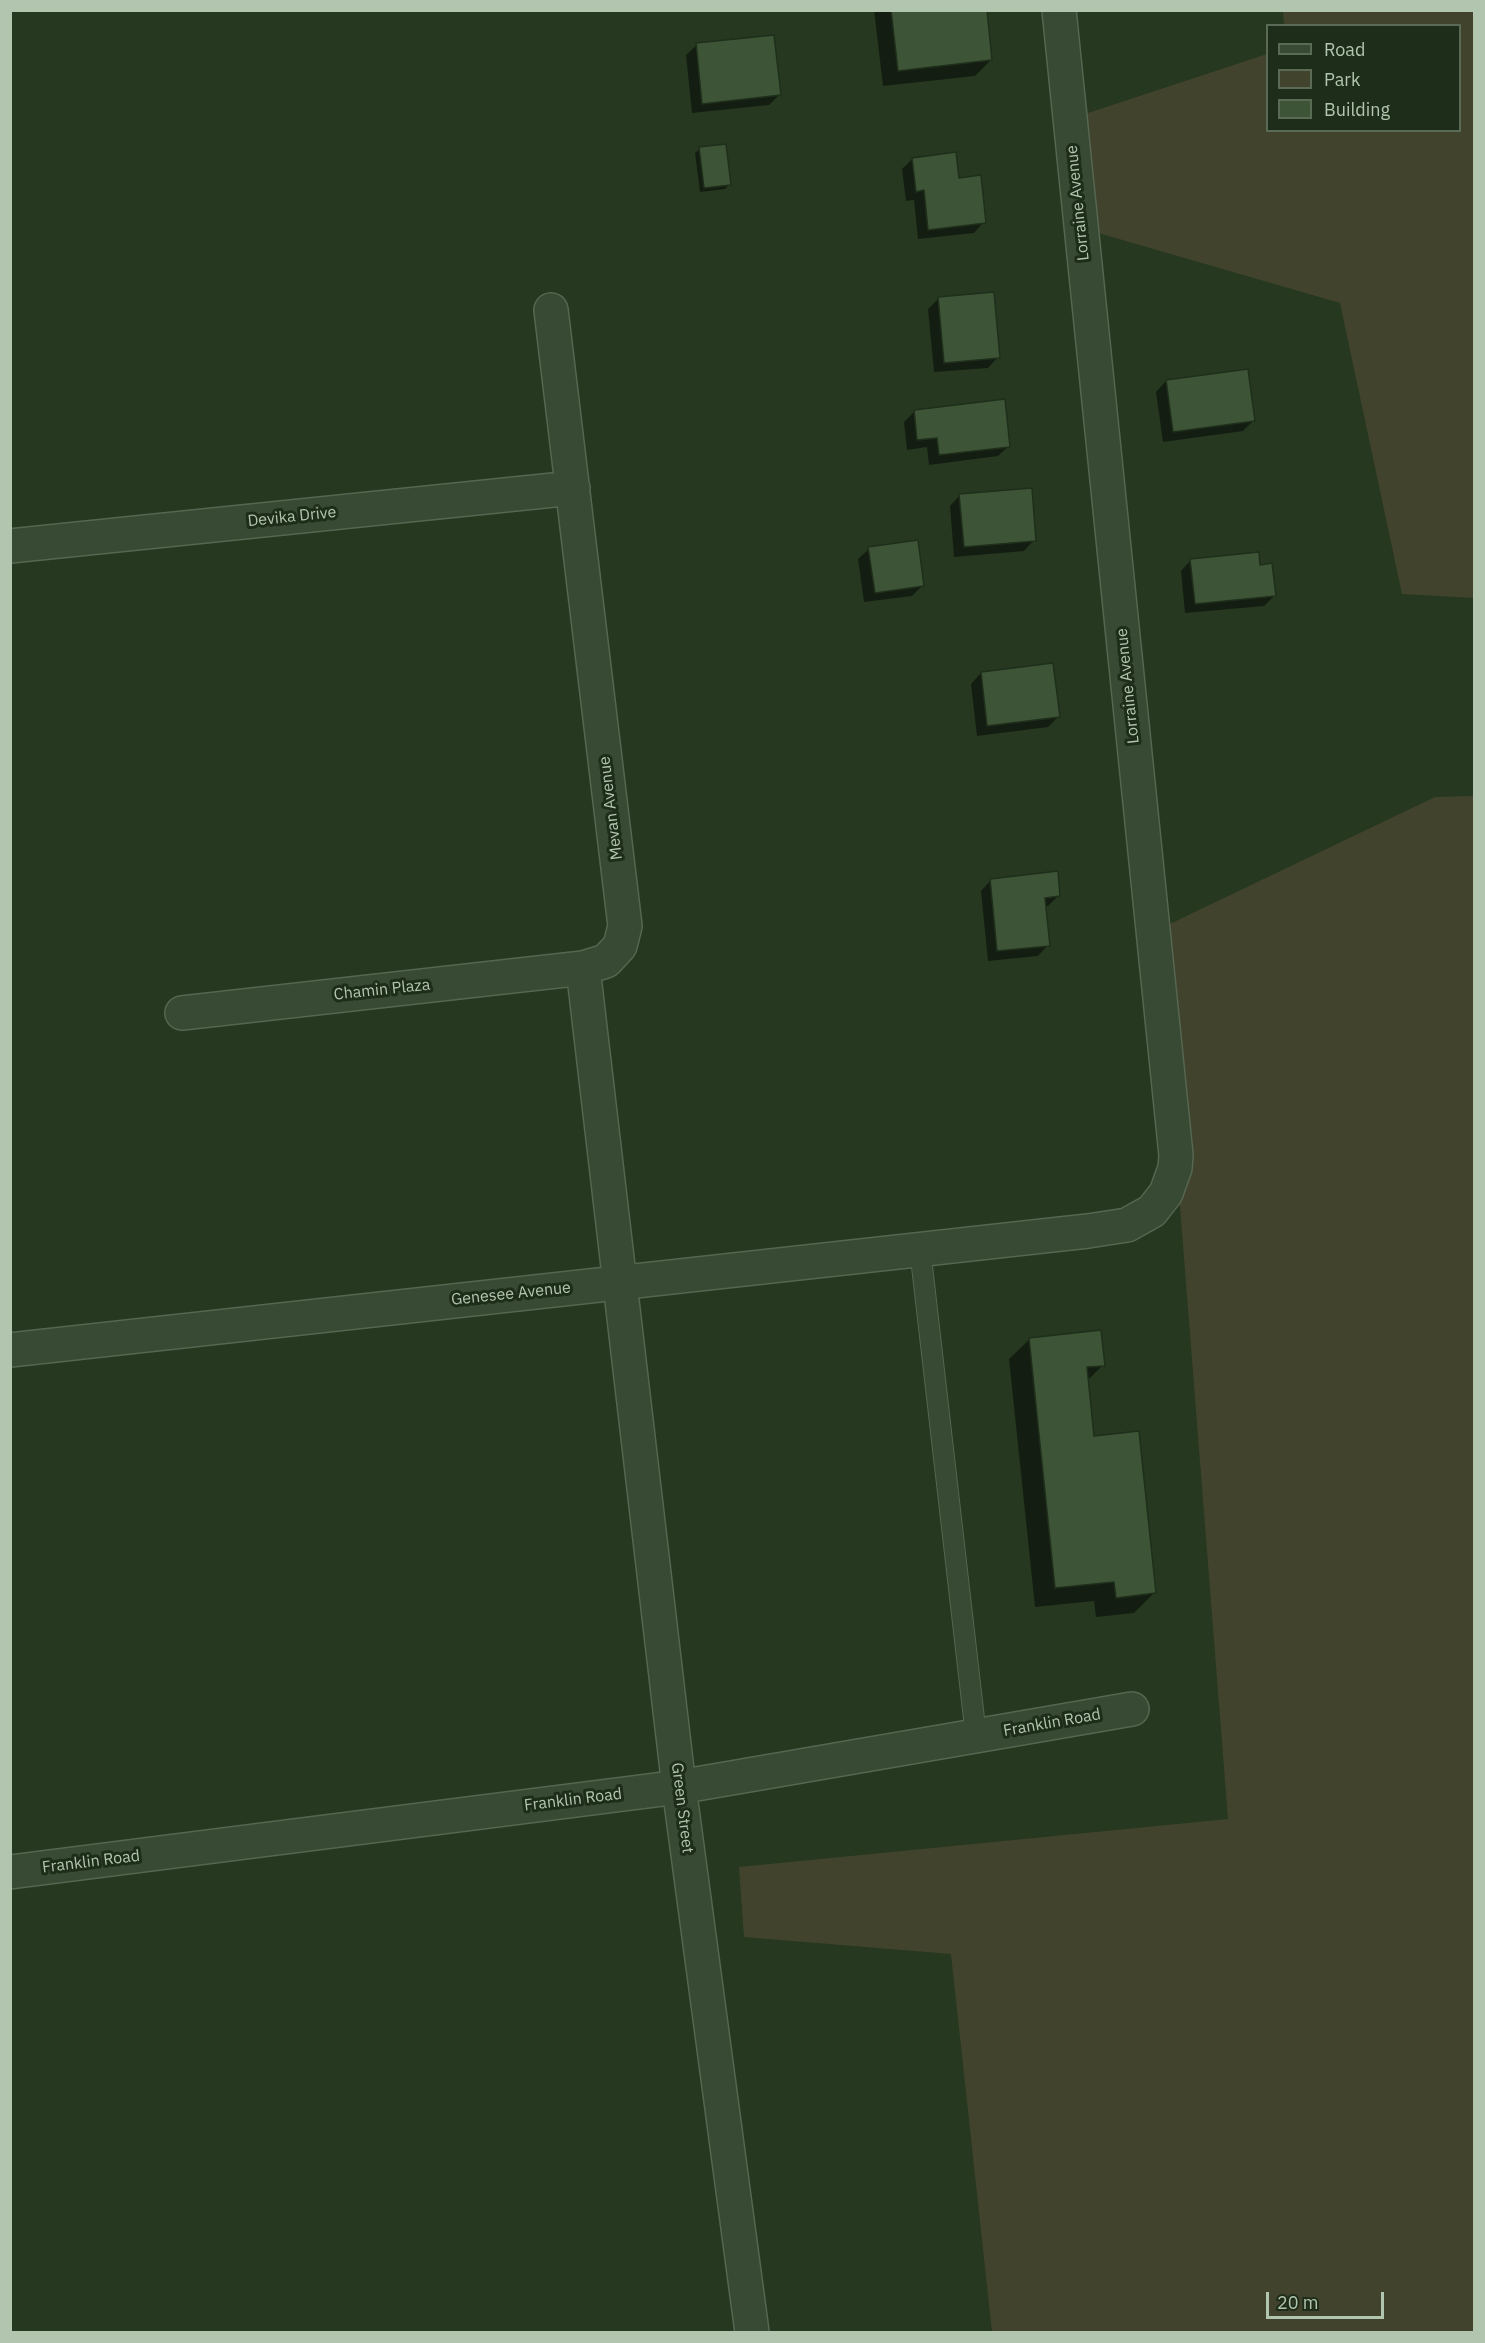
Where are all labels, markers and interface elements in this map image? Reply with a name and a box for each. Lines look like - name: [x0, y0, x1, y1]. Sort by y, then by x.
- legend: [1266, 24, 1461, 132]
- text: Road: [1324, 38, 1365, 61]
- text: Park: [1324, 68, 1360, 91]
- text: Building: [1324, 98, 1390, 121]
- street label: Lorraine Avenue: [1062, 144, 1094, 262]
- street label: Devika Drive: [247, 503, 337, 531]
- street label: Lorraine Avenue: [1112, 627, 1144, 745]
- street label: Mevan Avenue: [595, 755, 627, 861]
- street label: Chamin Plaza: [333, 975, 431, 1005]
- street label: Genesee Avenue: [450, 1278, 572, 1310]
- street label: Franklin Road: [1002, 1705, 1102, 1741]
- street label: Green Street: [667, 1762, 697, 1854]
- street label: Franklin Road: [523, 1784, 623, 1816]
- street label: Franklin Road: [41, 1846, 141, 1878]
- scale bar: [1269, 2280, 1388, 2318]
- text: 20 m: [1277, 2291, 1319, 2314]

